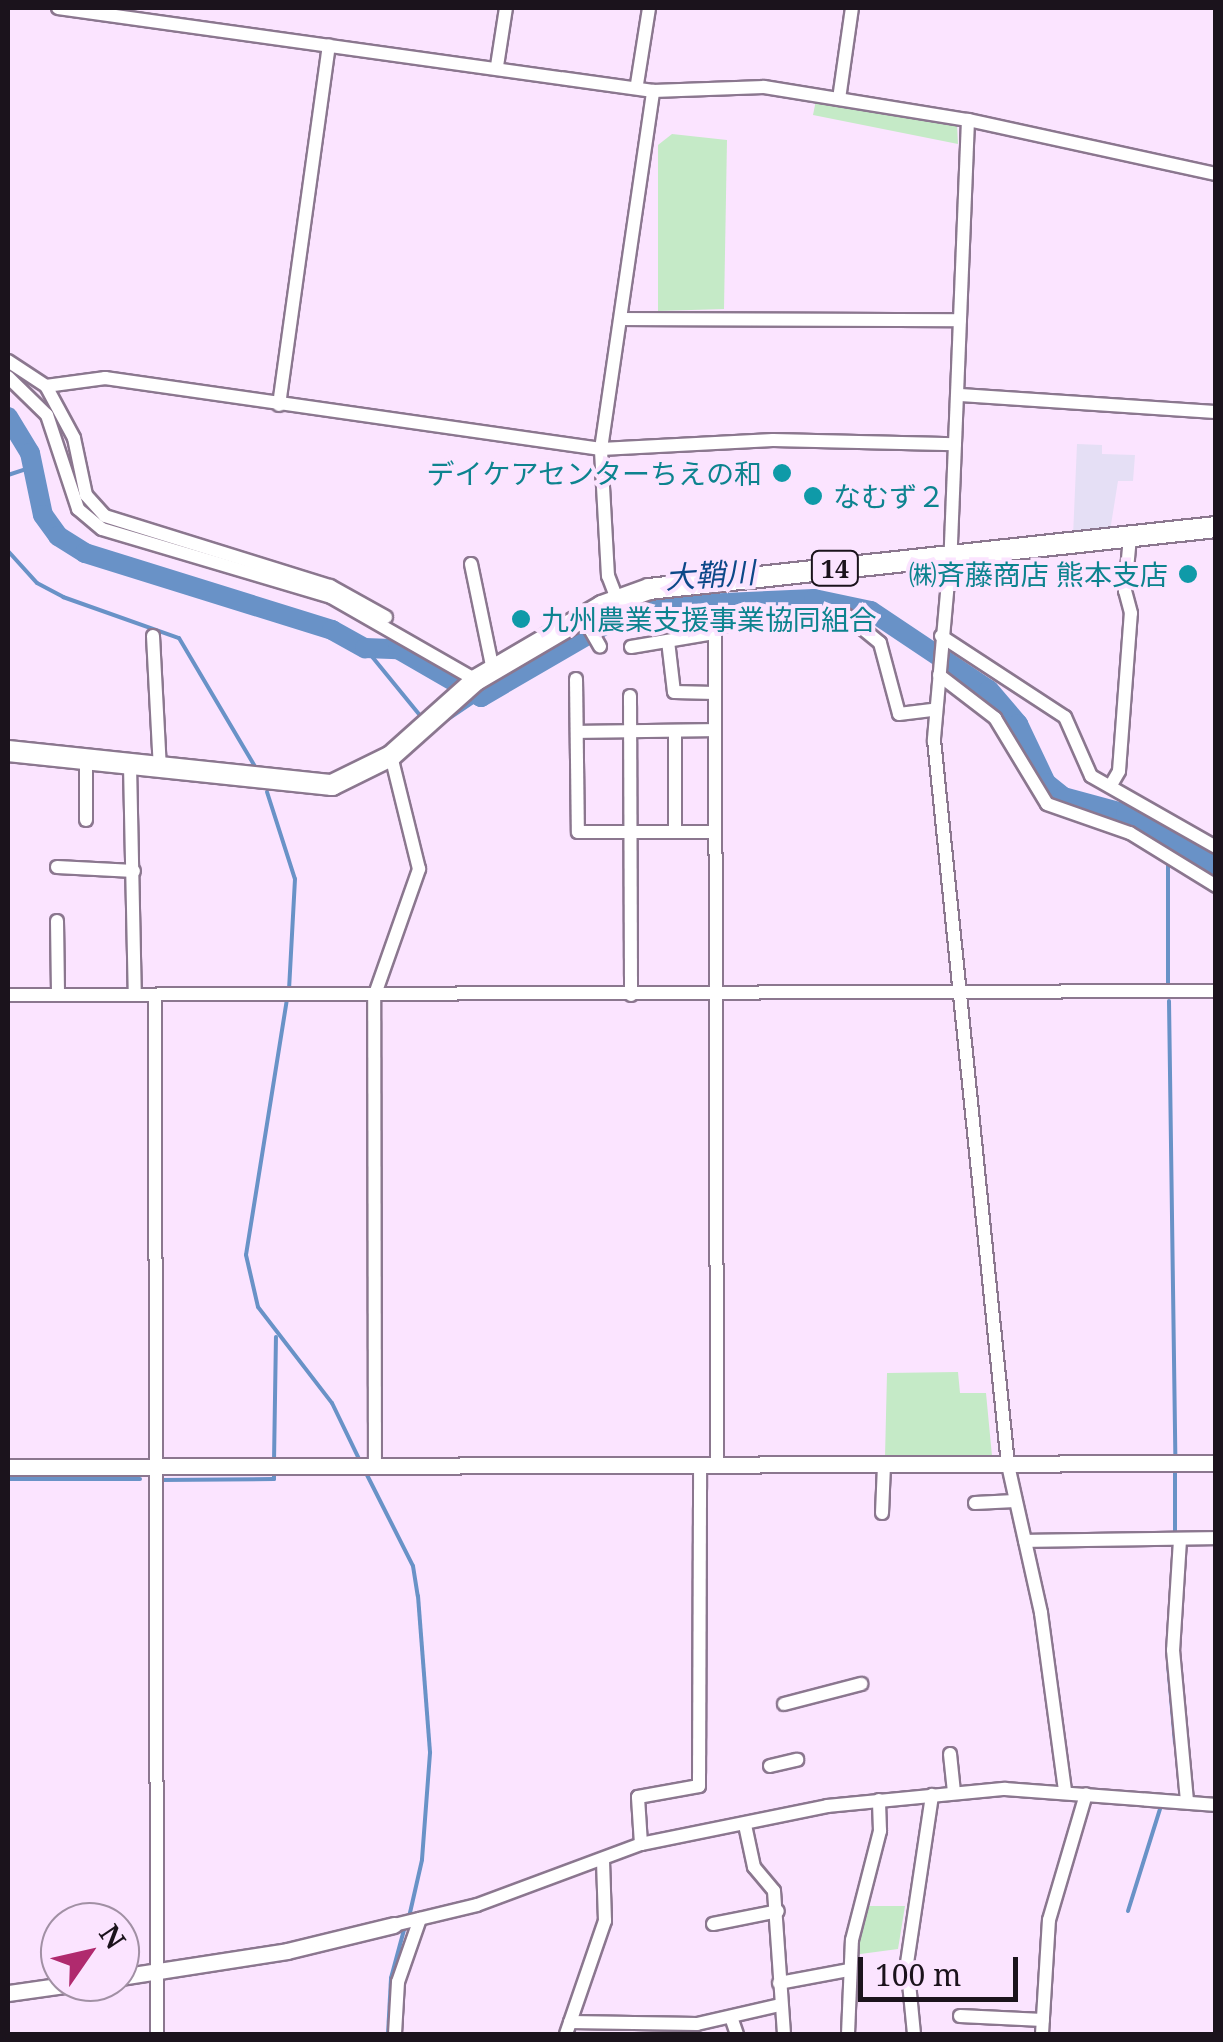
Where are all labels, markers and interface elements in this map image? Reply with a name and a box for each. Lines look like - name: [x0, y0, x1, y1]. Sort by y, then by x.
- place label: デイケアセンターちえの和: [426, 456, 762, 490]
- marker: デイケアセンターちえの和: [771, 462, 793, 484]
- place label: なむず２: [833, 479, 945, 513]
- marker: なむず２: [802, 485, 824, 507]
- road number: 14: [810, 548, 860, 588]
- water label: 大鞘川: [664, 554, 756, 596]
- place label: ㈱斉藤商店 熊本支店: [909, 557, 1168, 591]
- marker: ㈱斉藤商店 熊本支店: [1177, 563, 1199, 585]
- place label: 九州農業支援事業協同組合: [541, 602, 877, 636]
- marker: 九州農業支援事業協同組合: [510, 608, 532, 630]
- north arrow: [40, 1902, 140, 2002]
- text: N: [91, 1917, 135, 1956]
- scale bar: [863, 1937, 1023, 1999]
- text: 100 m: [875, 1954, 961, 1995]

